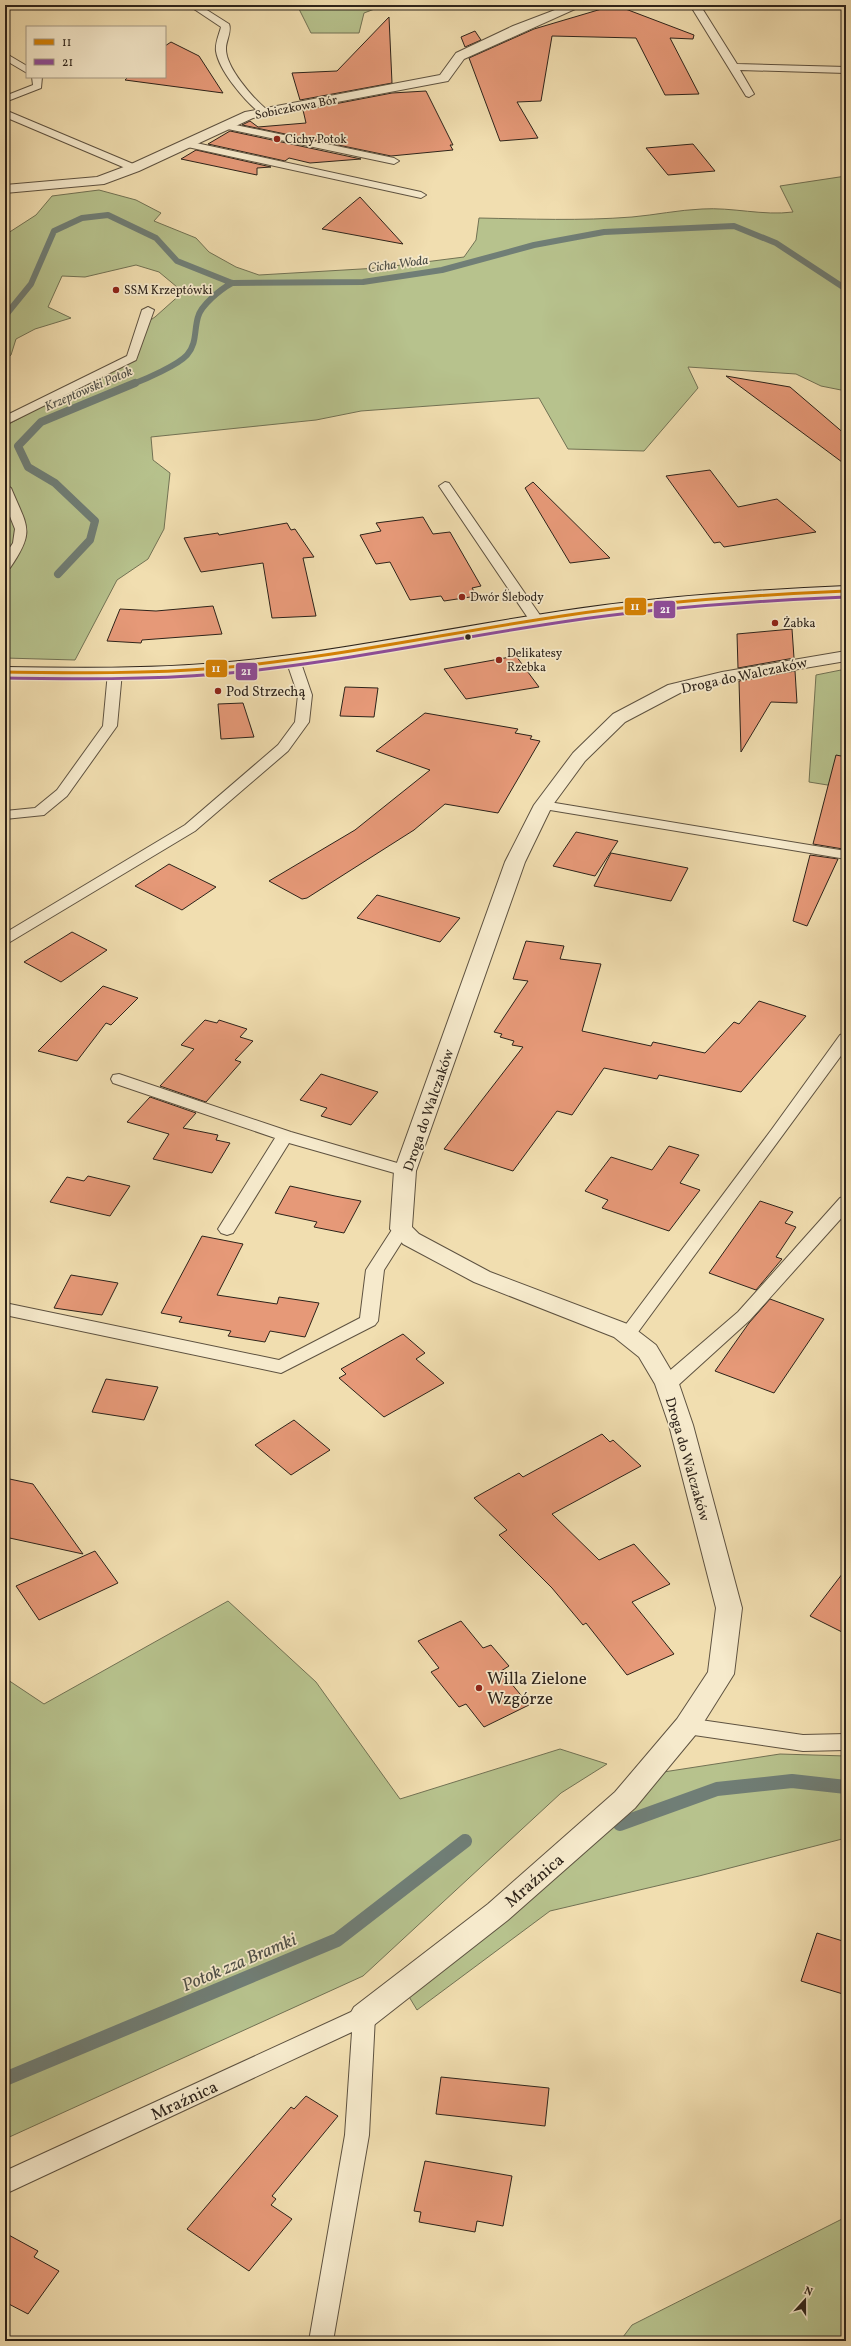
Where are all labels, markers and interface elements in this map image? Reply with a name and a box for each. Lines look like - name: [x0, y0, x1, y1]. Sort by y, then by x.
- legend: [26, 26, 166, 78]
- text: 11: [62, 35, 71, 51]
- text: 21: [62, 55, 73, 71]
- street label: Sobiczkowa Bór: [254, 92, 339, 124]
- place label: Cichy Potok: [285, 132, 347, 148]
- marker: Cichy Potok: [272, 134, 282, 144]
- water label: Cicha Woda: [367, 252, 430, 278]
- place label: SSM Krzeptówki: [124, 283, 213, 299]
- marker: SSM Krzeptówki: [111, 285, 121, 295]
- water label: Krzeptowski Potok: [42, 363, 136, 416]
- place label: Dwór Ślebody: [470, 589, 544, 606]
- marker: Dwór Ślebody: [457, 592, 467, 602]
- line badge: 11: [624, 597, 647, 616]
- text: 11: [631, 600, 639, 615]
- line badge: 21: [653, 600, 676, 619]
- text: 21: [660, 603, 670, 618]
- place label: Żabka: [783, 616, 816, 632]
- marker: Żabka: [770, 618, 780, 628]
- unlabelled marker: [463, 632, 473, 642]
- place label: Delikatesy Rzebka: [507, 646, 563, 676]
- street label: Droga do Walczaków: [680, 654, 809, 699]
- marker: Delikatesy Rzebka: [494, 655, 504, 665]
- line badge: 11: [205, 659, 228, 678]
- text: 11: [212, 662, 220, 677]
- line badge: 21: [235, 662, 258, 681]
- text: 21: [241, 665, 251, 680]
- place label: Pod Strzechą: [226, 683, 305, 702]
- marker: Pod Strzechą: [213, 686, 223, 696]
- street label: Droga do Walczaków: [400, 1047, 459, 1174]
- street label: Droga do Walczaków: [660, 1395, 713, 1524]
- place label: Willa Zielone Wzgórze: [487, 1668, 587, 1711]
- marker: Willa Zielone Wzgórze: [474, 1683, 484, 1693]
- street label: Mraźnica: [501, 1849, 569, 1913]
- water label: Potok zza Bramki: [178, 1928, 301, 1999]
- street label: Mraźnica: [147, 2076, 222, 2127]
- north arrow: [785, 2280, 825, 2320]
- text: N: [802, 2284, 814, 2300]

